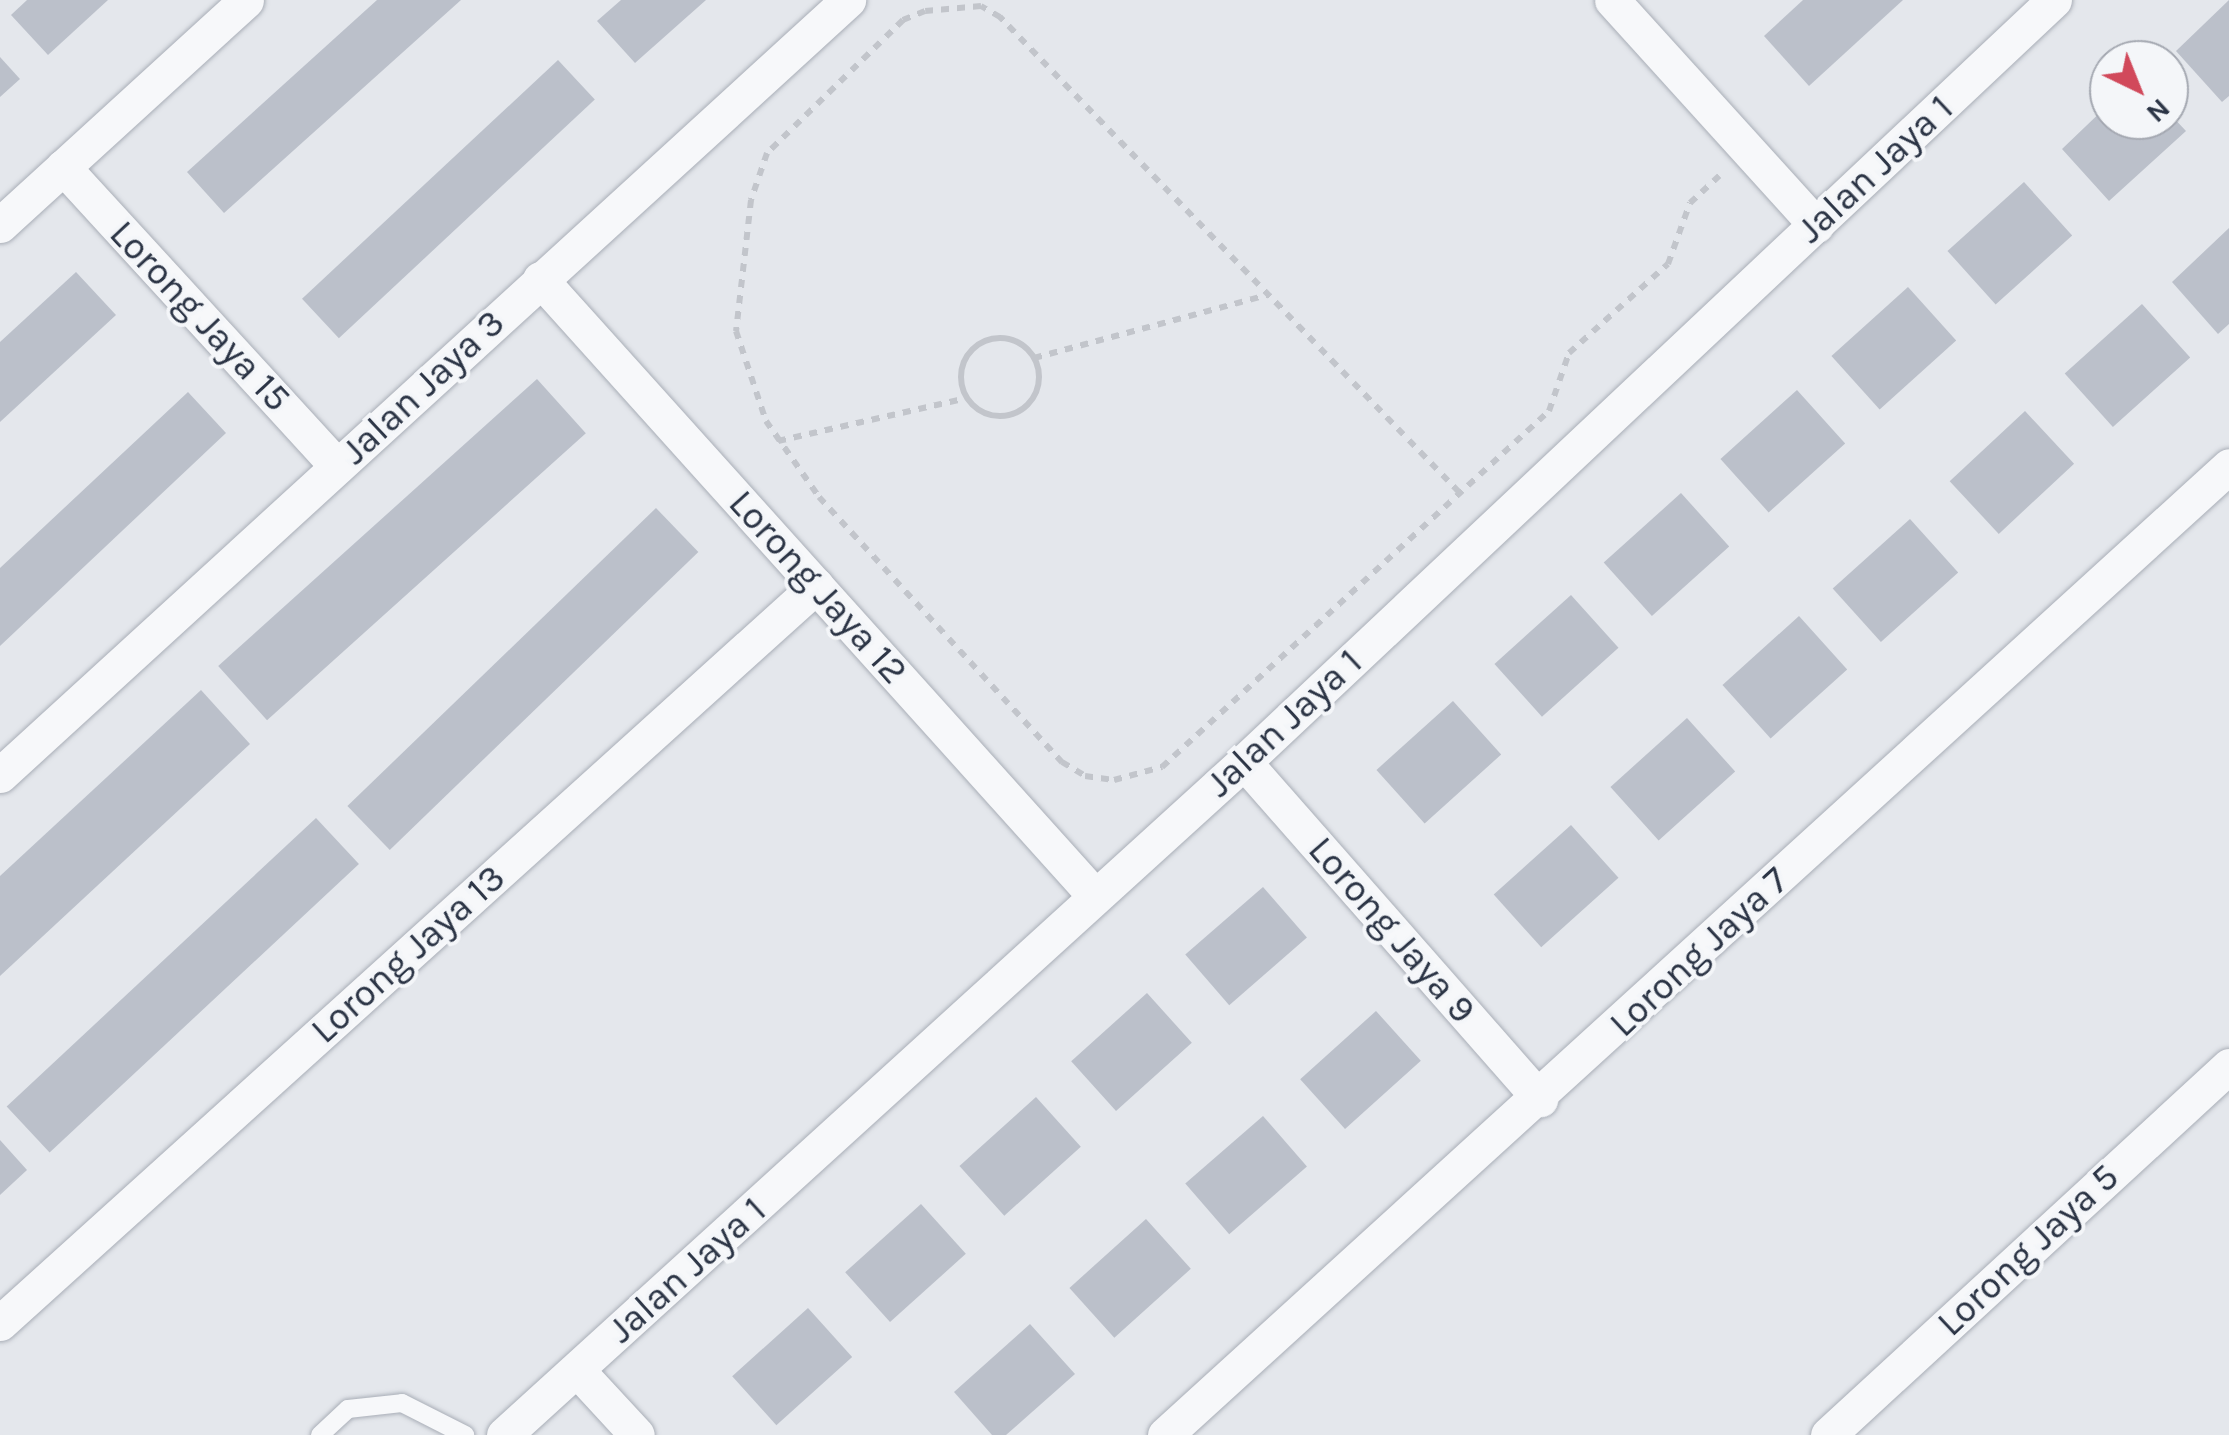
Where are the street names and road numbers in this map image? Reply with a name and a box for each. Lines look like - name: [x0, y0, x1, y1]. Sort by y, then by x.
- street label: Jalan Jaya 1: [1788, 85, 1962, 253]
- street label: Lorong Jaya 15: [100, 211, 300, 421]
- street label: Jalan Jaya 3: [332, 300, 514, 474]
- street label: Lorong Jaya 12: [719, 481, 917, 693]
- street label: Jalan Jaya 1: [1197, 639, 1371, 807]
- street label: Lorong Jaya 9: [1299, 827, 1485, 1033]
- street label: Lorong Jaya 13: [302, 855, 514, 1053]
- street label: Lorong Jaya 7: [1600, 858, 1798, 1046]
- street label: Lorong Jaya 5: [1928, 1154, 2128, 1346]
- street label: Jalan Jaya 1: [599, 1187, 775, 1353]

